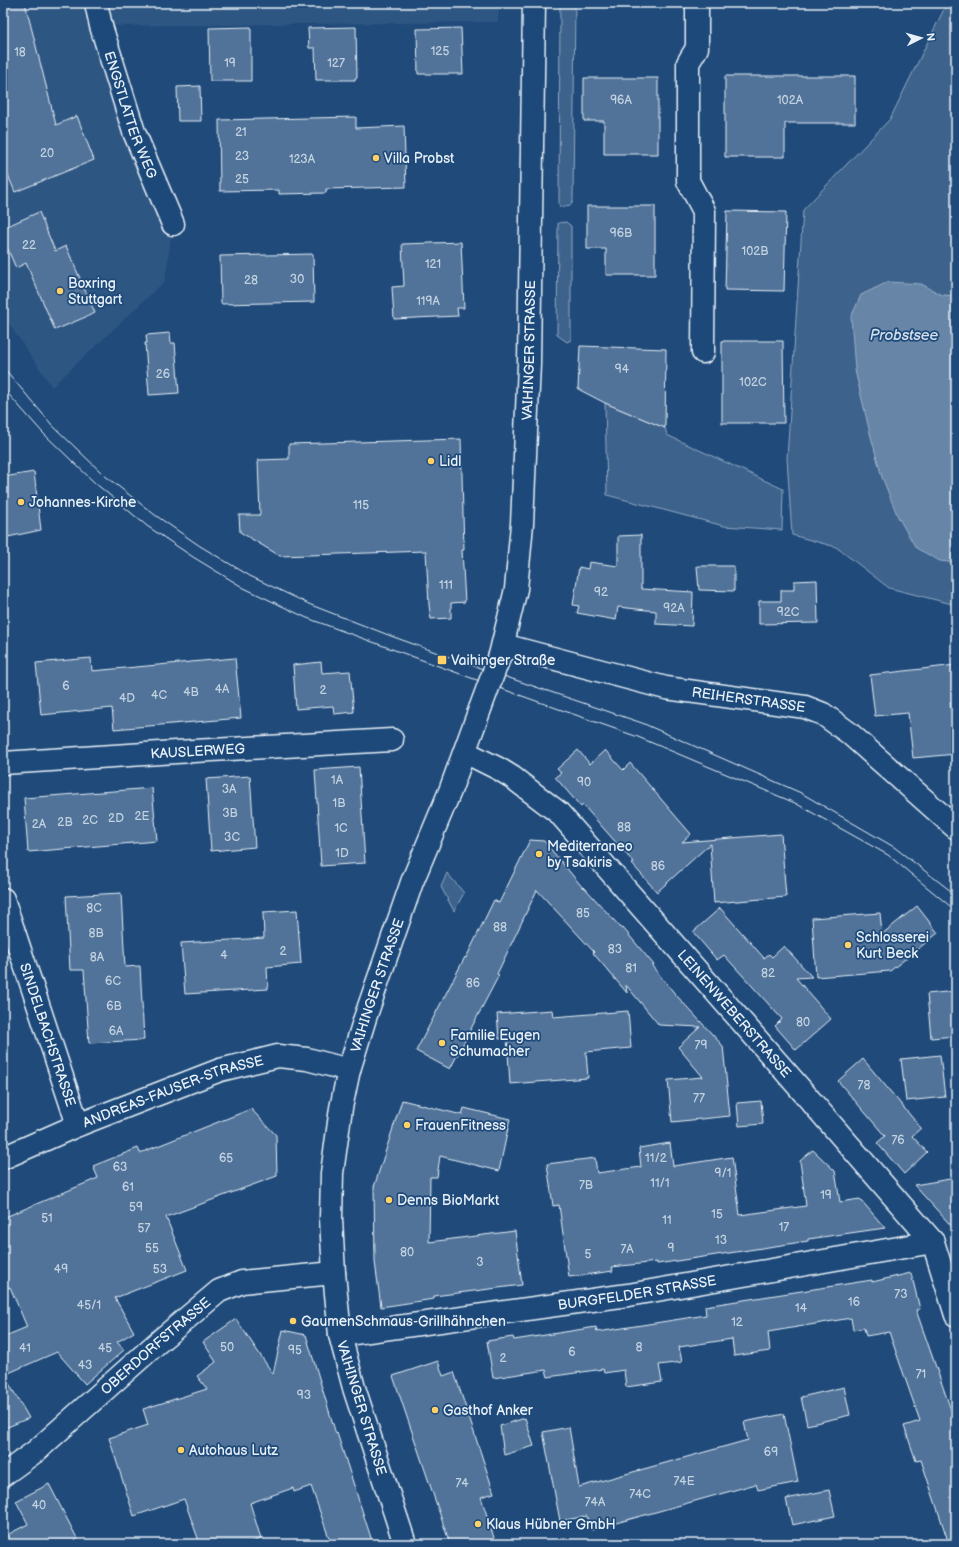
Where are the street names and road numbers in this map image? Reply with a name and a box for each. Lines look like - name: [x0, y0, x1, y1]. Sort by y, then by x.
- street label: ENGSTLATTER WEG: [100, 49, 161, 181]
- street label: VAIHINGER STRASSE: [519, 280, 539, 421]
- street label: REIHERSTRASSE: [691, 684, 806, 716]
- street label: KAUSLERWEG: [150, 740, 246, 763]
- street label: VAIHINGER STRASSE: [347, 916, 408, 1054]
- street label: LEINENWEBERSTRASSE: [674, 946, 795, 1081]
- street label: SINDELBACHSTRASSE: [16, 961, 79, 1109]
- street label: ANDREAS-FAUSER-STRASSE: [80, 1052, 265, 1131]
- street label: BURGFELDER STRASSE: [557, 1272, 718, 1314]
- street label: OBERDORFSTRASSE: [97, 1294, 214, 1398]
- street label: VAIHINGER STRASSE: [333, 1339, 390, 1478]

